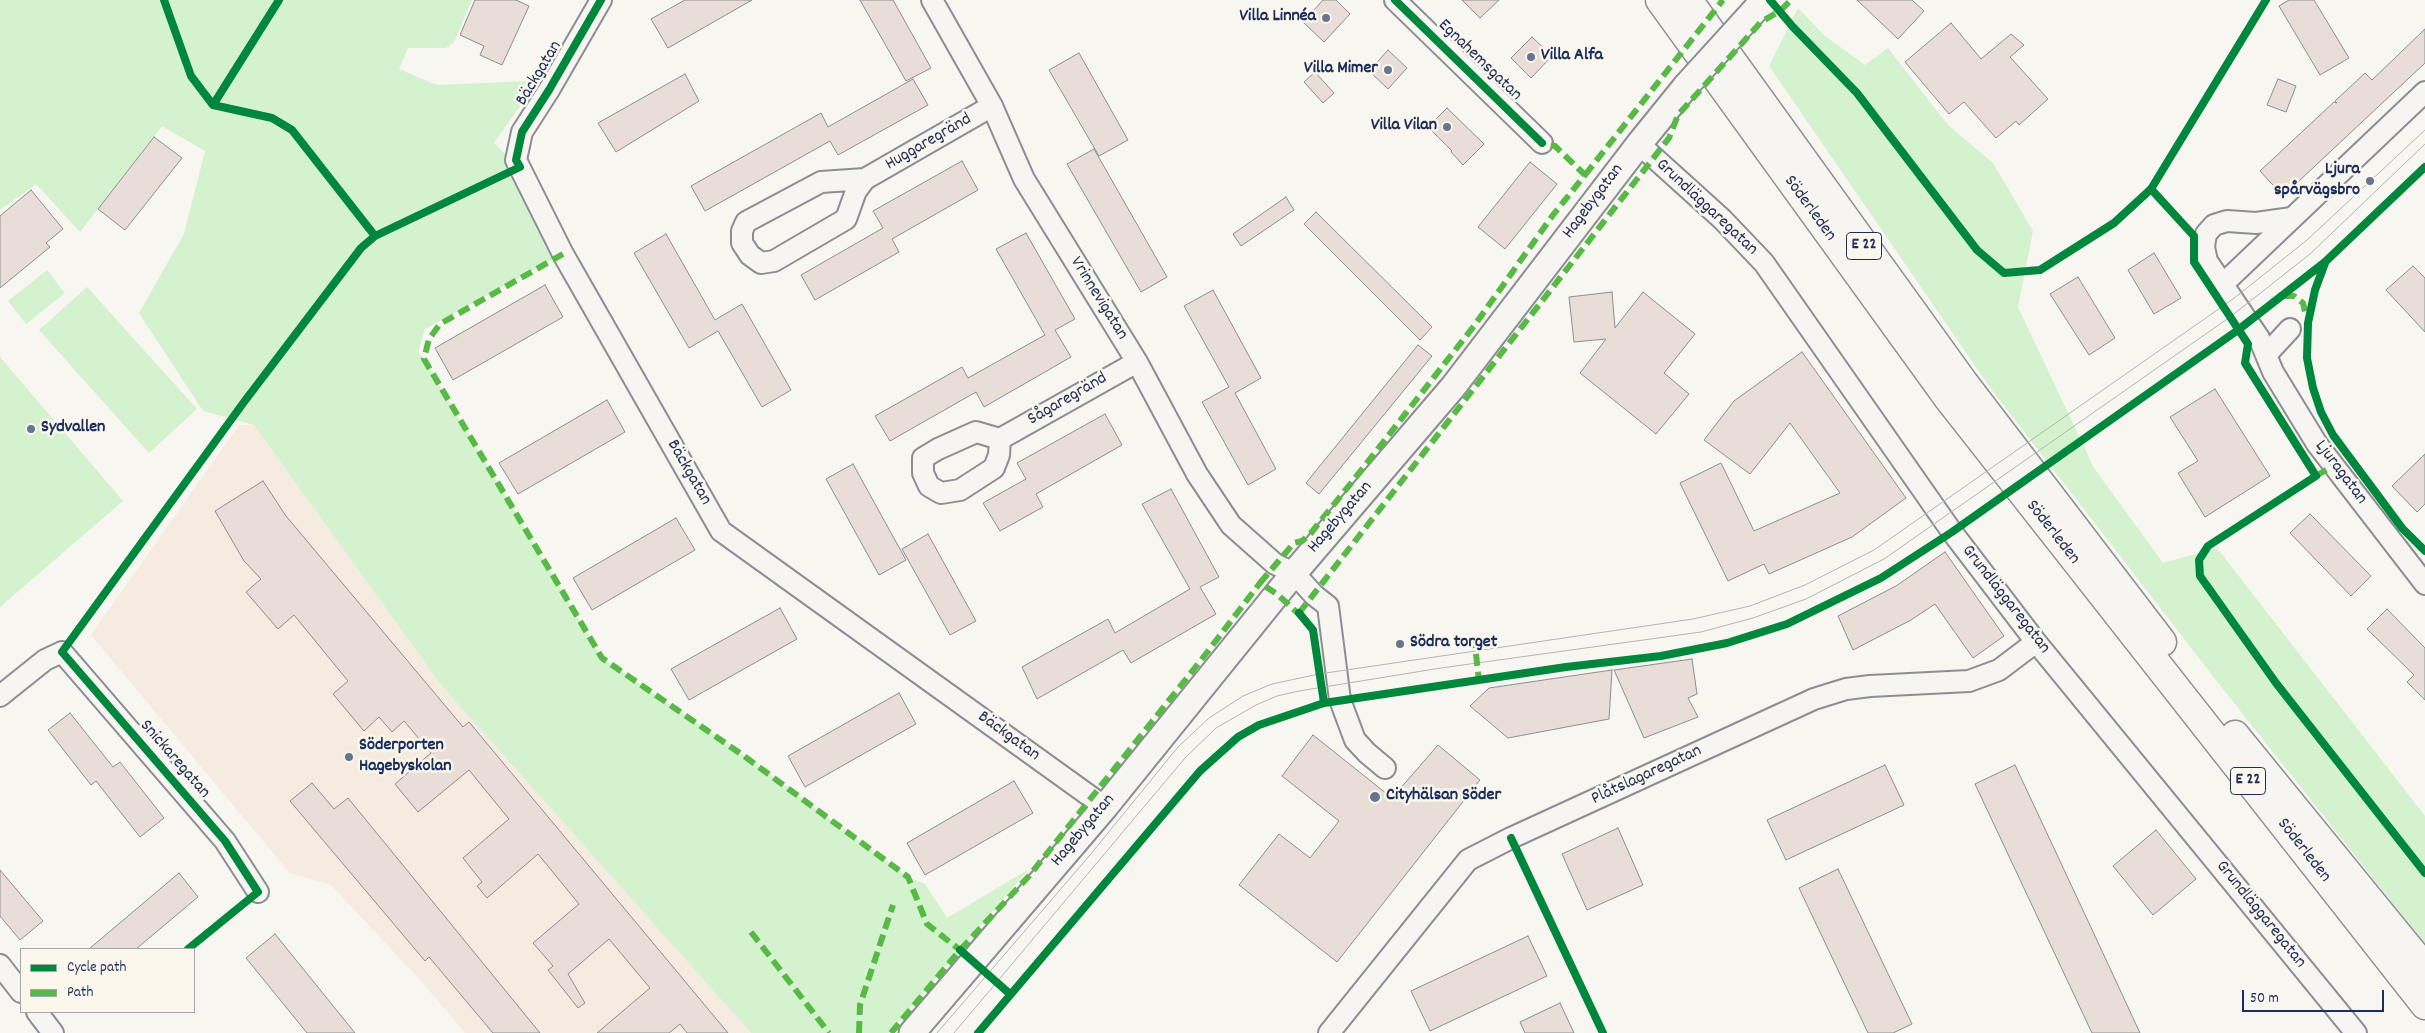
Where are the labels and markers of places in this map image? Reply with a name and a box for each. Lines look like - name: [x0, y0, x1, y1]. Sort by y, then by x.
- place label: Villa Linnéa: [1239, 7, 1316, 29]
- marker: Villa Linnéa: [1320, 12, 1332, 24]
- place label: Villa Alfa: [1541, 46, 1603, 68]
- marker: Villa Alfa: [1525, 51, 1537, 63]
- place label: Villa Mimer: [1304, 59, 1378, 81]
- marker: Villa Mimer: [1382, 64, 1394, 76]
- place label: Villa Vilan: [1371, 116, 1437, 138]
- marker: Villa Vilan: [1441, 121, 1453, 133]
- place label: Ljura spårvägsbro: [2274, 160, 2360, 202]
- marker: Ljura spårvägsbro: [2364, 175, 2376, 187]
- place label: Sydvallen: [41, 418, 105, 440]
- marker: Sydvallen: [25, 423, 37, 435]
- place label: Södra torget: [1410, 633, 1497, 655]
- marker: Södra torget: [1394, 638, 1406, 650]
- place label: Söderporten Hagebyskolan: [359, 736, 452, 779]
- marker: Söderporten Hagebyskolan: [343, 751, 355, 763]
- place label: Cityhälsan Söder: [1386, 786, 1501, 808]
- marker: Cityhälsan Söder: [1368, 790, 1382, 804]

